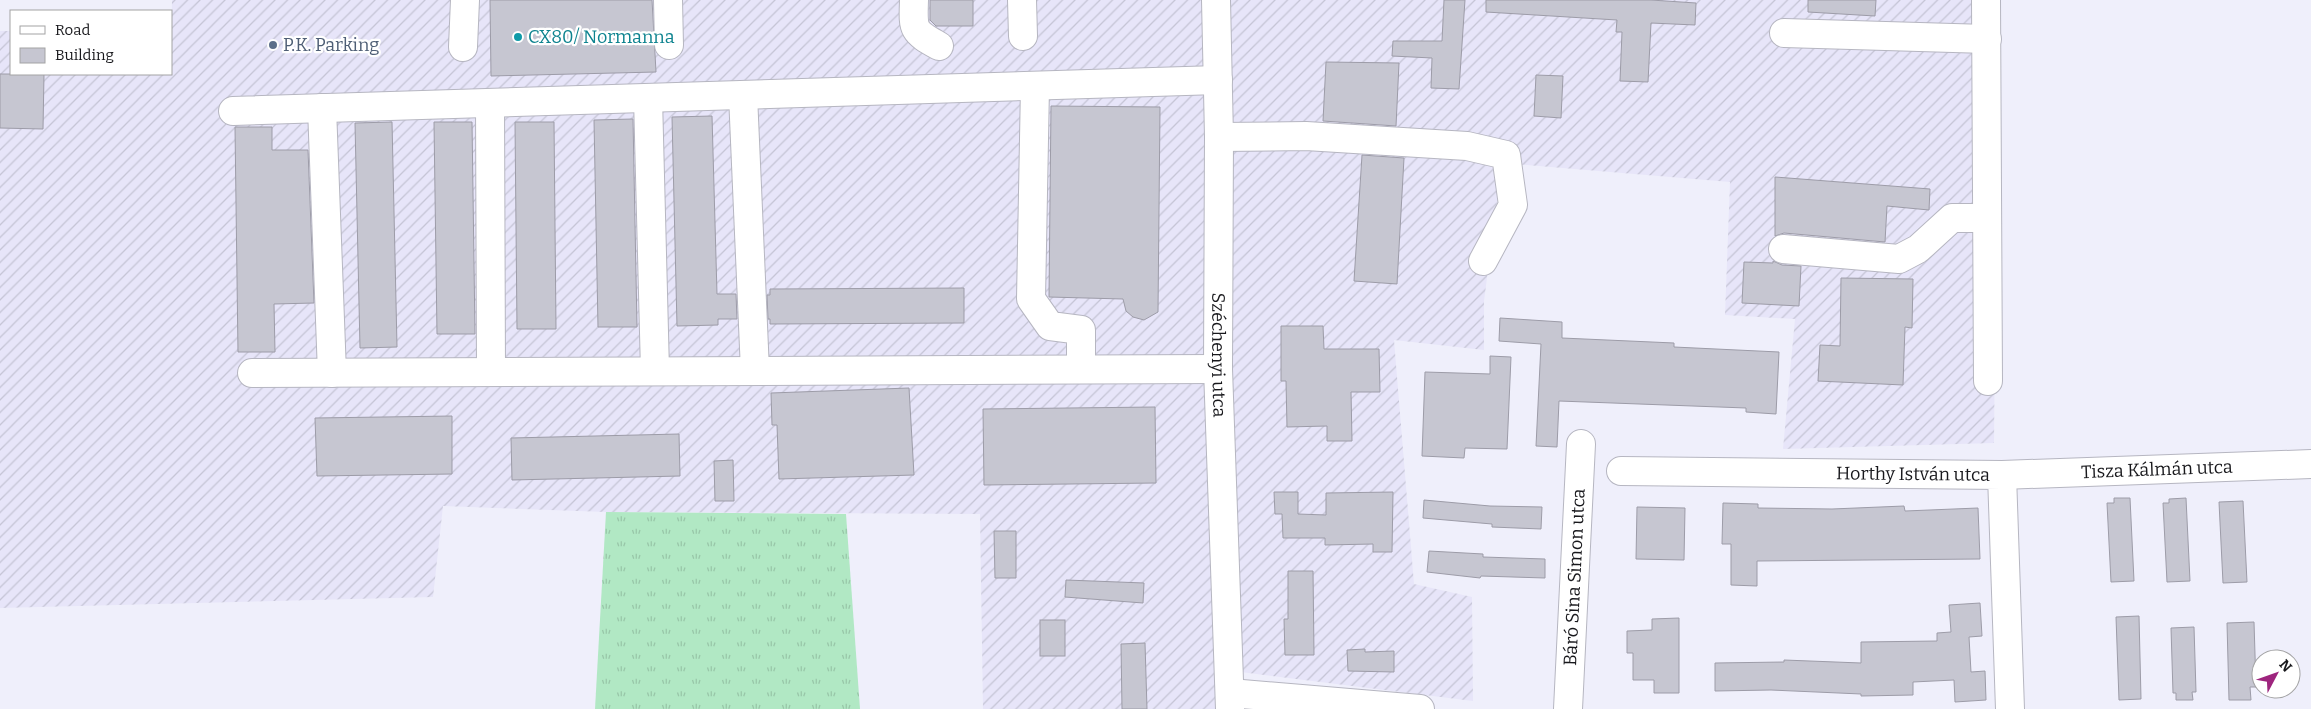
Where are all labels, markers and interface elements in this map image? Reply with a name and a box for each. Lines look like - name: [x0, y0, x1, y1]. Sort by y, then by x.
- legend: [10, 10, 172, 75]
- text: Road: [55, 21, 90, 39]
- place label: CX80/ Normanna: [528, 26, 675, 48]
- marker: CX80/ Normanna: [512, 31, 524, 43]
- place label: P.K. Parking: [283, 34, 379, 56]
- marker: P.K. Parking: [267, 39, 279, 51]
- text: Building: [55, 46, 114, 64]
- street label: Széchenyi utca: [1207, 293, 1231, 418]
- street label: Tisza Kálmán utca: [2081, 456, 2233, 483]
- street label: Horthy István utca: [1836, 462, 1990, 486]
- street label: Báró Sina Simon utca: [1559, 488, 1590, 666]
- north arrow: [2251, 649, 2301, 699]
- text: N: [2275, 656, 2296, 676]

